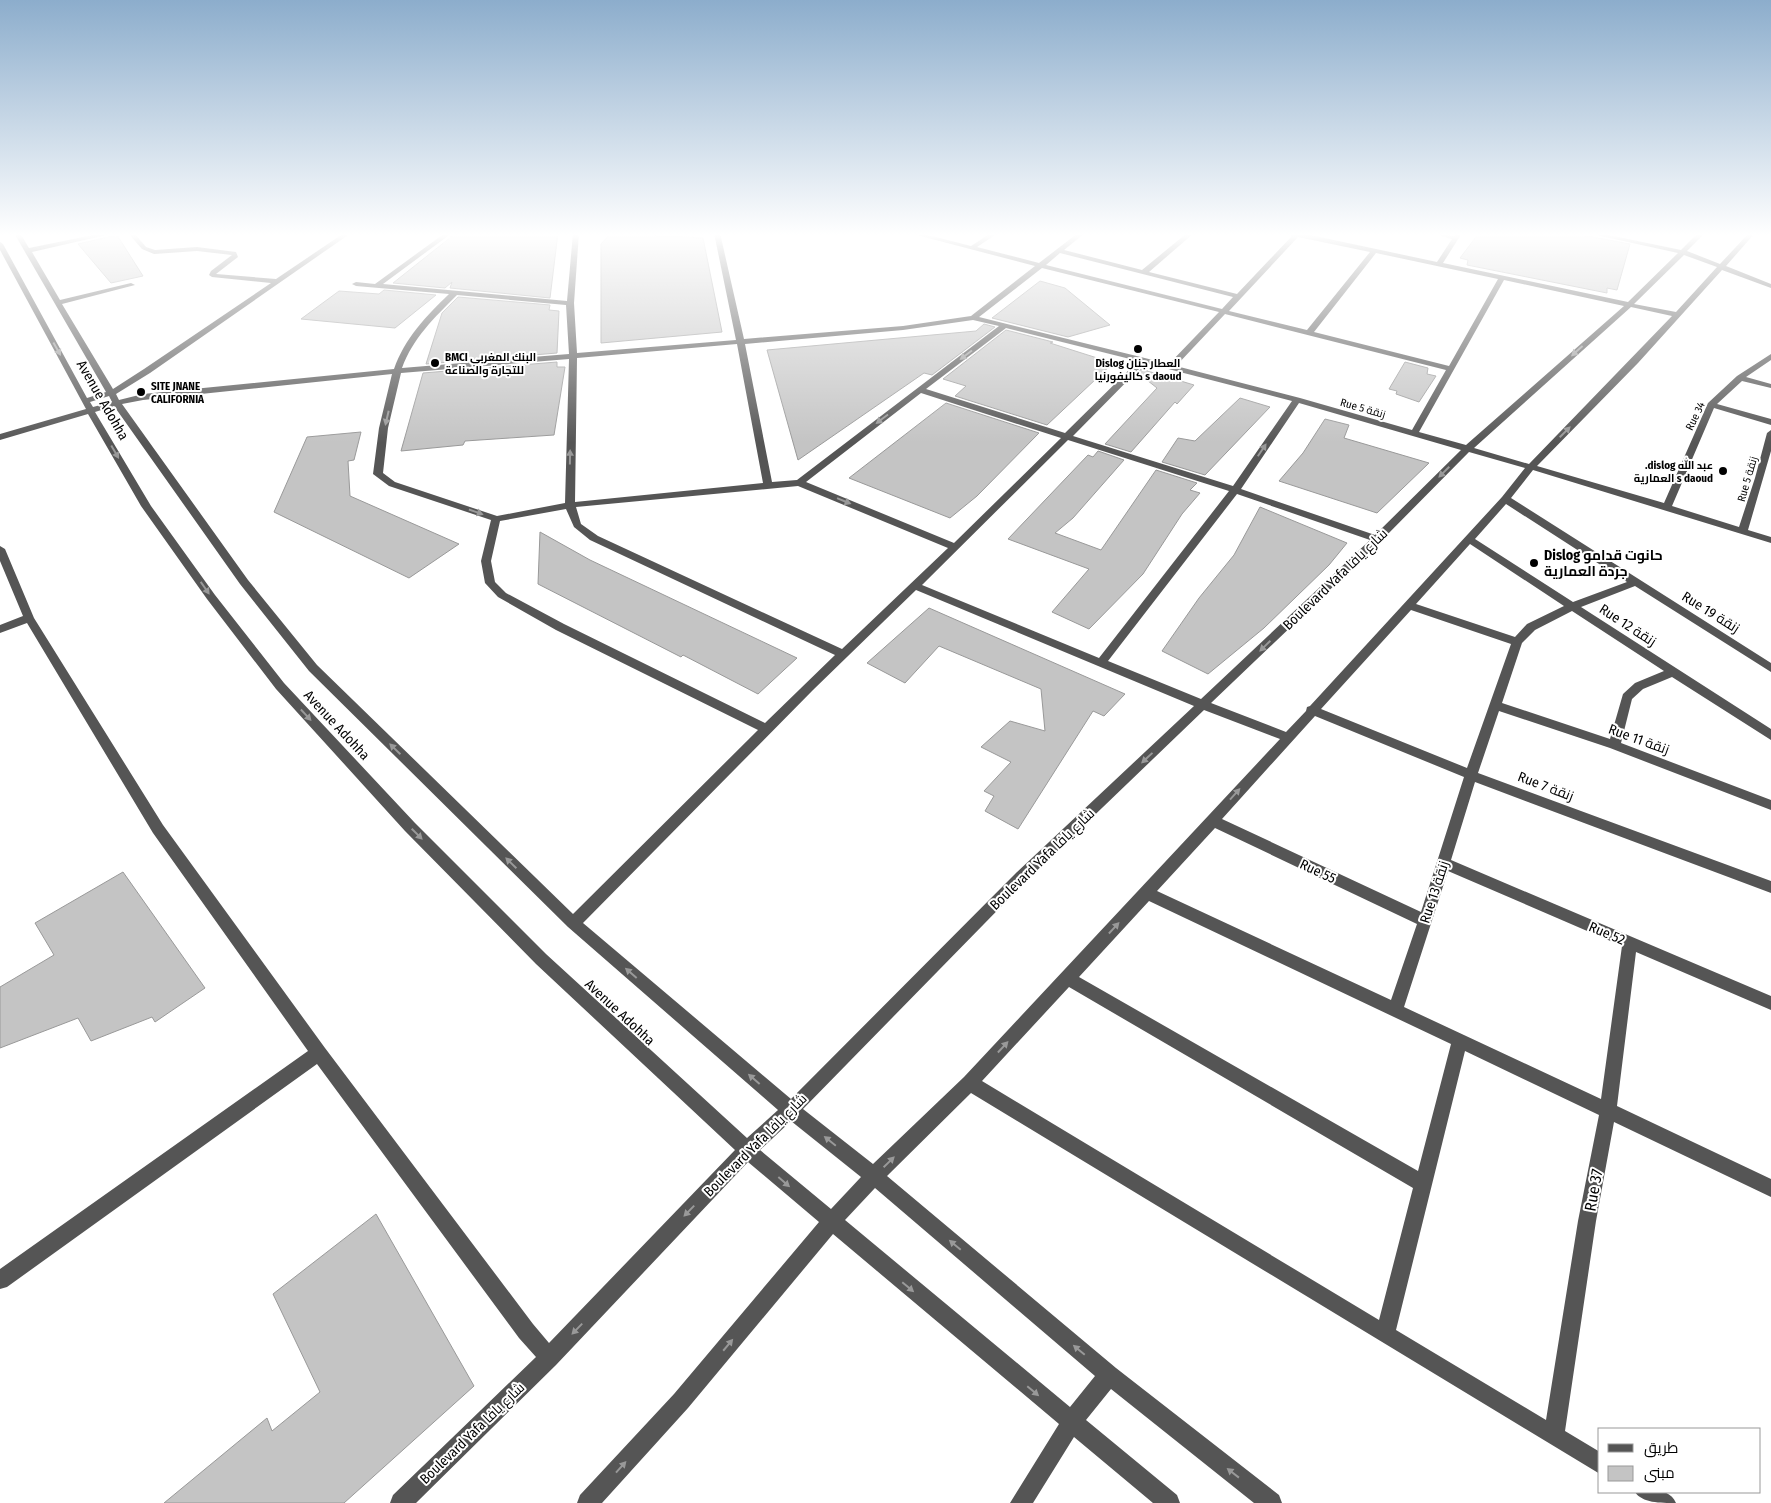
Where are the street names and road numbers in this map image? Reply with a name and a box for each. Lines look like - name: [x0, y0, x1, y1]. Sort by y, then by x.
- street label: Avenue Adohha: [73, 357, 132, 443]
- street label: Rue 5 زنقة: [1339, 396, 1387, 421]
- street label: Rue 34: [1683, 399, 1708, 433]
- street label: Rue 5 زنقة: [1735, 455, 1760, 503]
- street label: Boulevard Yafa شارع يافا: [1280, 525, 1391, 634]
- street label: Rue 19 زنقة: [1679, 588, 1743, 637]
- street label: Rue 12 زنقة: [1596, 601, 1659, 650]
- street label: Avenue Adohha: [300, 687, 373, 764]
- street label: Rue 11 زنقة: [1606, 721, 1672, 758]
- street label: Rue 7 زنقة: [1515, 768, 1576, 805]
- street label: Boulevard Yafa شارع يافا: [987, 805, 1098, 914]
- street label: Rue 55: [1297, 856, 1339, 887]
- street label: Rue 13 زنقة: [1416, 859, 1453, 926]
- street label: Rue 52: [1586, 918, 1627, 949]
- street label: Avenue Adohha: [581, 976, 658, 1049]
- street label: Boulevard Yafa شارع يافا: [700, 1090, 810, 1200]
- street label: Rue 37: [1580, 1167, 1607, 1213]
- street label: Boulevard Yafa شارع يافا: [417, 1379, 528, 1488]

